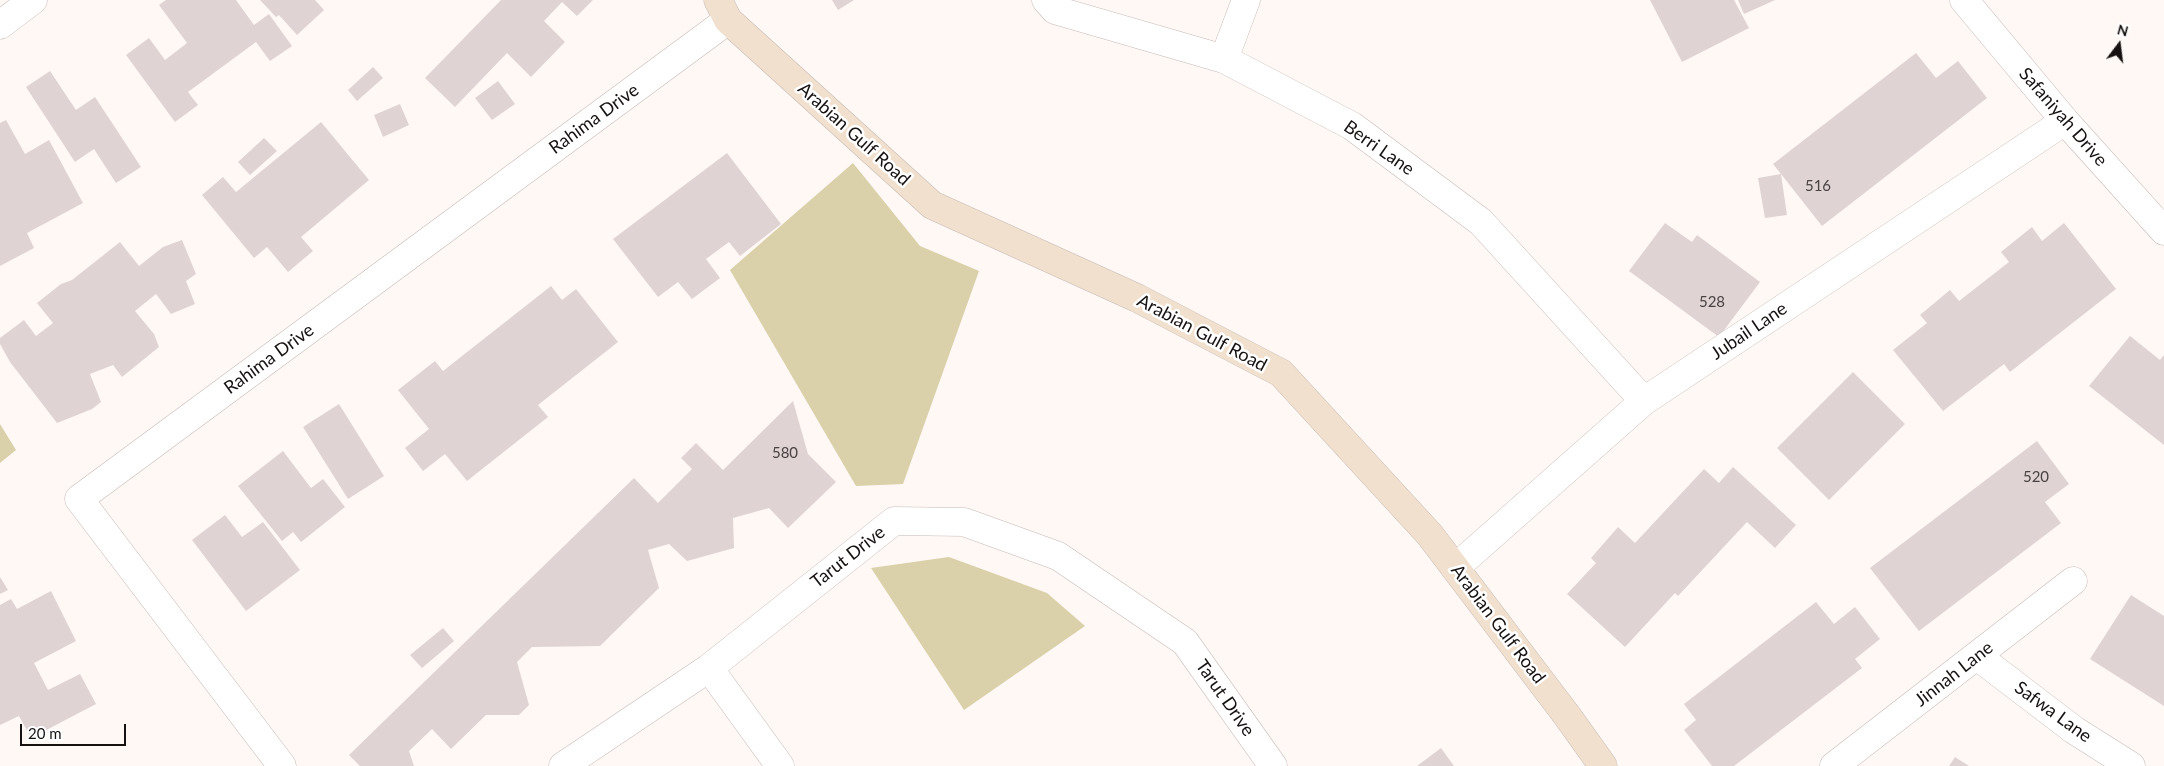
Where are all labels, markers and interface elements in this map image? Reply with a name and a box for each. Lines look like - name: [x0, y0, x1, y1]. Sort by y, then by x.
- north arrow: [2094, 20, 2144, 70]
- text: N: [2116, 20, 2130, 40]
- street label: Safaniyah Drive: [2014, 63, 2112, 171]
- street label: Arabian Gulf Road: [793, 78, 915, 190]
- street label: Rahima Drive: [545, 79, 643, 159]
- street label: Berri Lane: [1340, 116, 1418, 180]
- house number: 516: [1805, 177, 1831, 195]
- street label: Arabian Gulf Road: [1134, 290, 1270, 376]
- house number: 528: [1699, 293, 1725, 311]
- street label: Jubail Lane: [1707, 298, 1791, 364]
- street label: Rahima Drive: [220, 319, 318, 399]
- house number: 580: [772, 444, 798, 462]
- house number: 520: [2023, 468, 2049, 486]
- street label: Tarut Drive: [807, 521, 889, 593]
- street label: Arabian Gulf Road: [1446, 560, 1550, 688]
- street label: Jinnah Lane: [1911, 637, 1997, 711]
- street label: Tarut Drive: [1191, 656, 1259, 740]
- street label: Safwa Lane: [2010, 677, 2096, 747]
- scale bar: [22, 714, 129, 746]
- text: 20 m: [28, 724, 62, 742]

